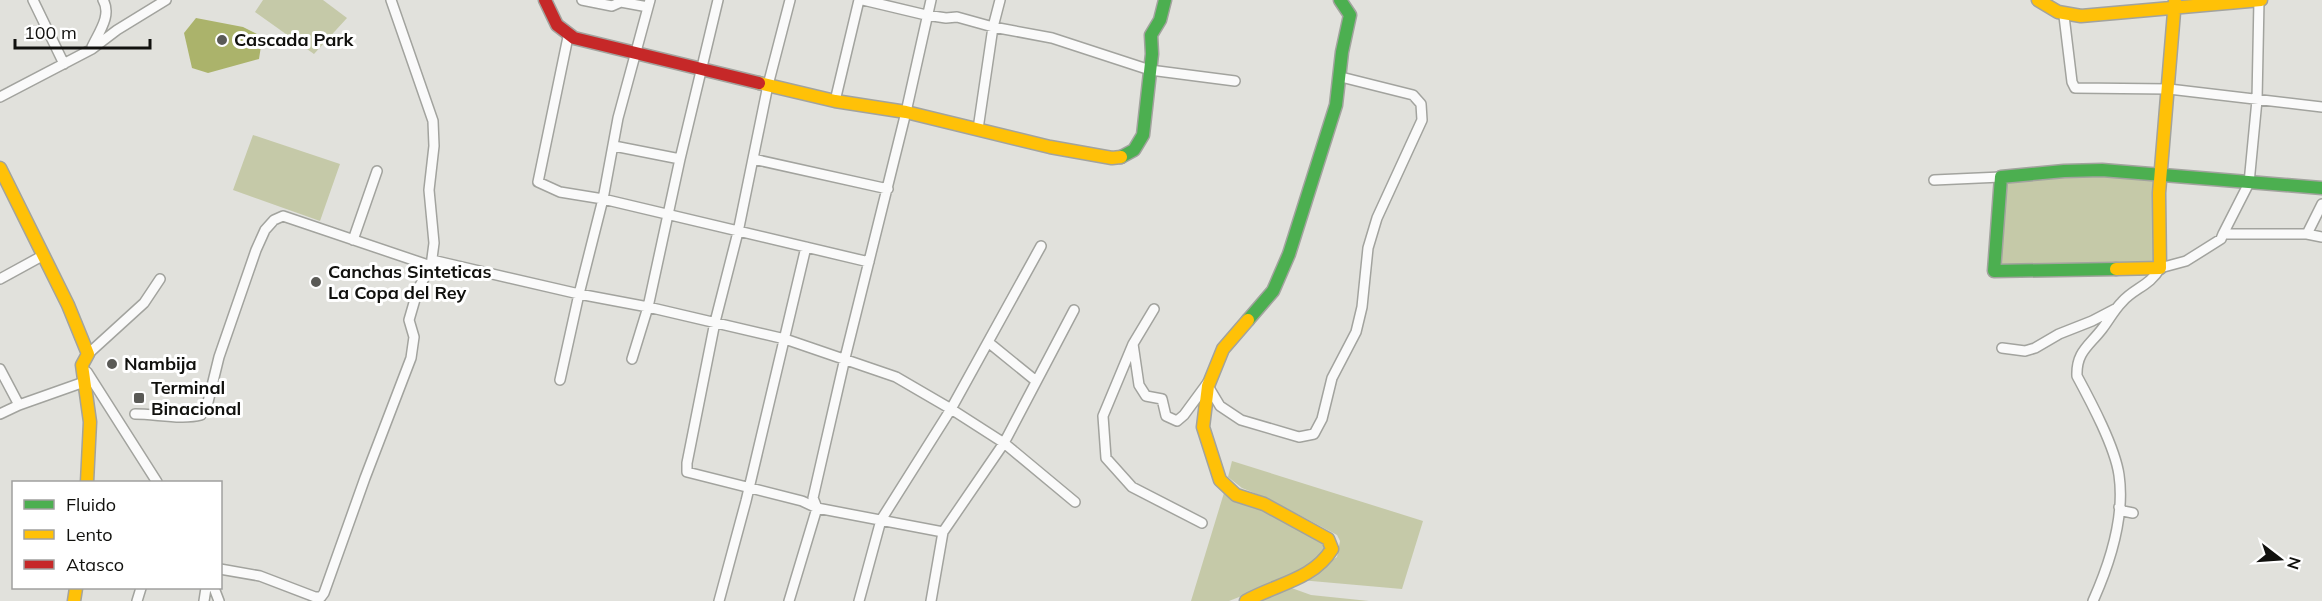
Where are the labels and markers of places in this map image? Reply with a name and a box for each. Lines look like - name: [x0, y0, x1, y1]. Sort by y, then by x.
- place label: Cascada Park: [234, 28, 354, 51]
- marker: Cascada Park: [215, 33, 229, 47]
- place label: Canchas Sinteticas La Copa del Rey: [328, 260, 492, 304]
- marker: Canchas Sinteticas La Copa del Rey: [309, 275, 323, 289]
- place label: Nambija: [124, 352, 197, 375]
- marker: Nambija: [105, 357, 119, 371]
- place label: Terminal Binacional: [151, 376, 241, 420]
- marker: Terminal Binacional: [132, 391, 146, 405]

